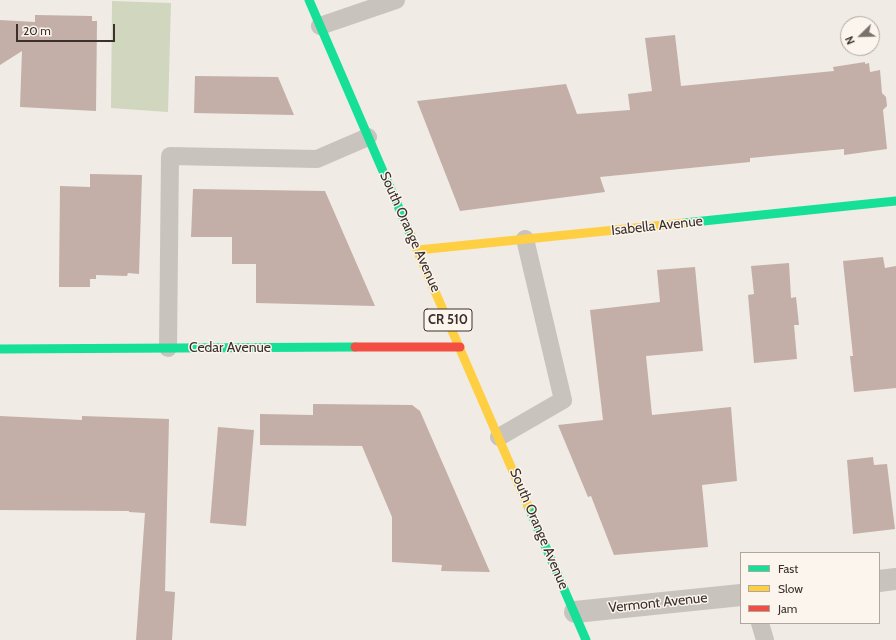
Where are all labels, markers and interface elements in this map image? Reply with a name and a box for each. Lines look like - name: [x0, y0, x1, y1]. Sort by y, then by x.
- scale bar: [18, 16, 117, 42]
- north arrow: [840, 16, 880, 56]
- text: 20 m: [23, 23, 51, 38]
- text: N: [842, 34, 858, 47]
- street label: South Orange Avenue: [376, 169, 444, 295]
- street label: Isabella Avenue: [610, 213, 704, 239]
- road number: CR 510: [424, 309, 472, 331]
- street label: Cedar Avenue: [189, 340, 271, 356]
- street label: South Orange Avenue: [506, 466, 572, 592]
- legend: [740, 552, 880, 624]
- text: Fast: [778, 561, 798, 576]
- text: Slow: [778, 581, 803, 596]
- street label: Vermont Avenue: [608, 589, 708, 617]
- text: Jam: [778, 601, 797, 616]

